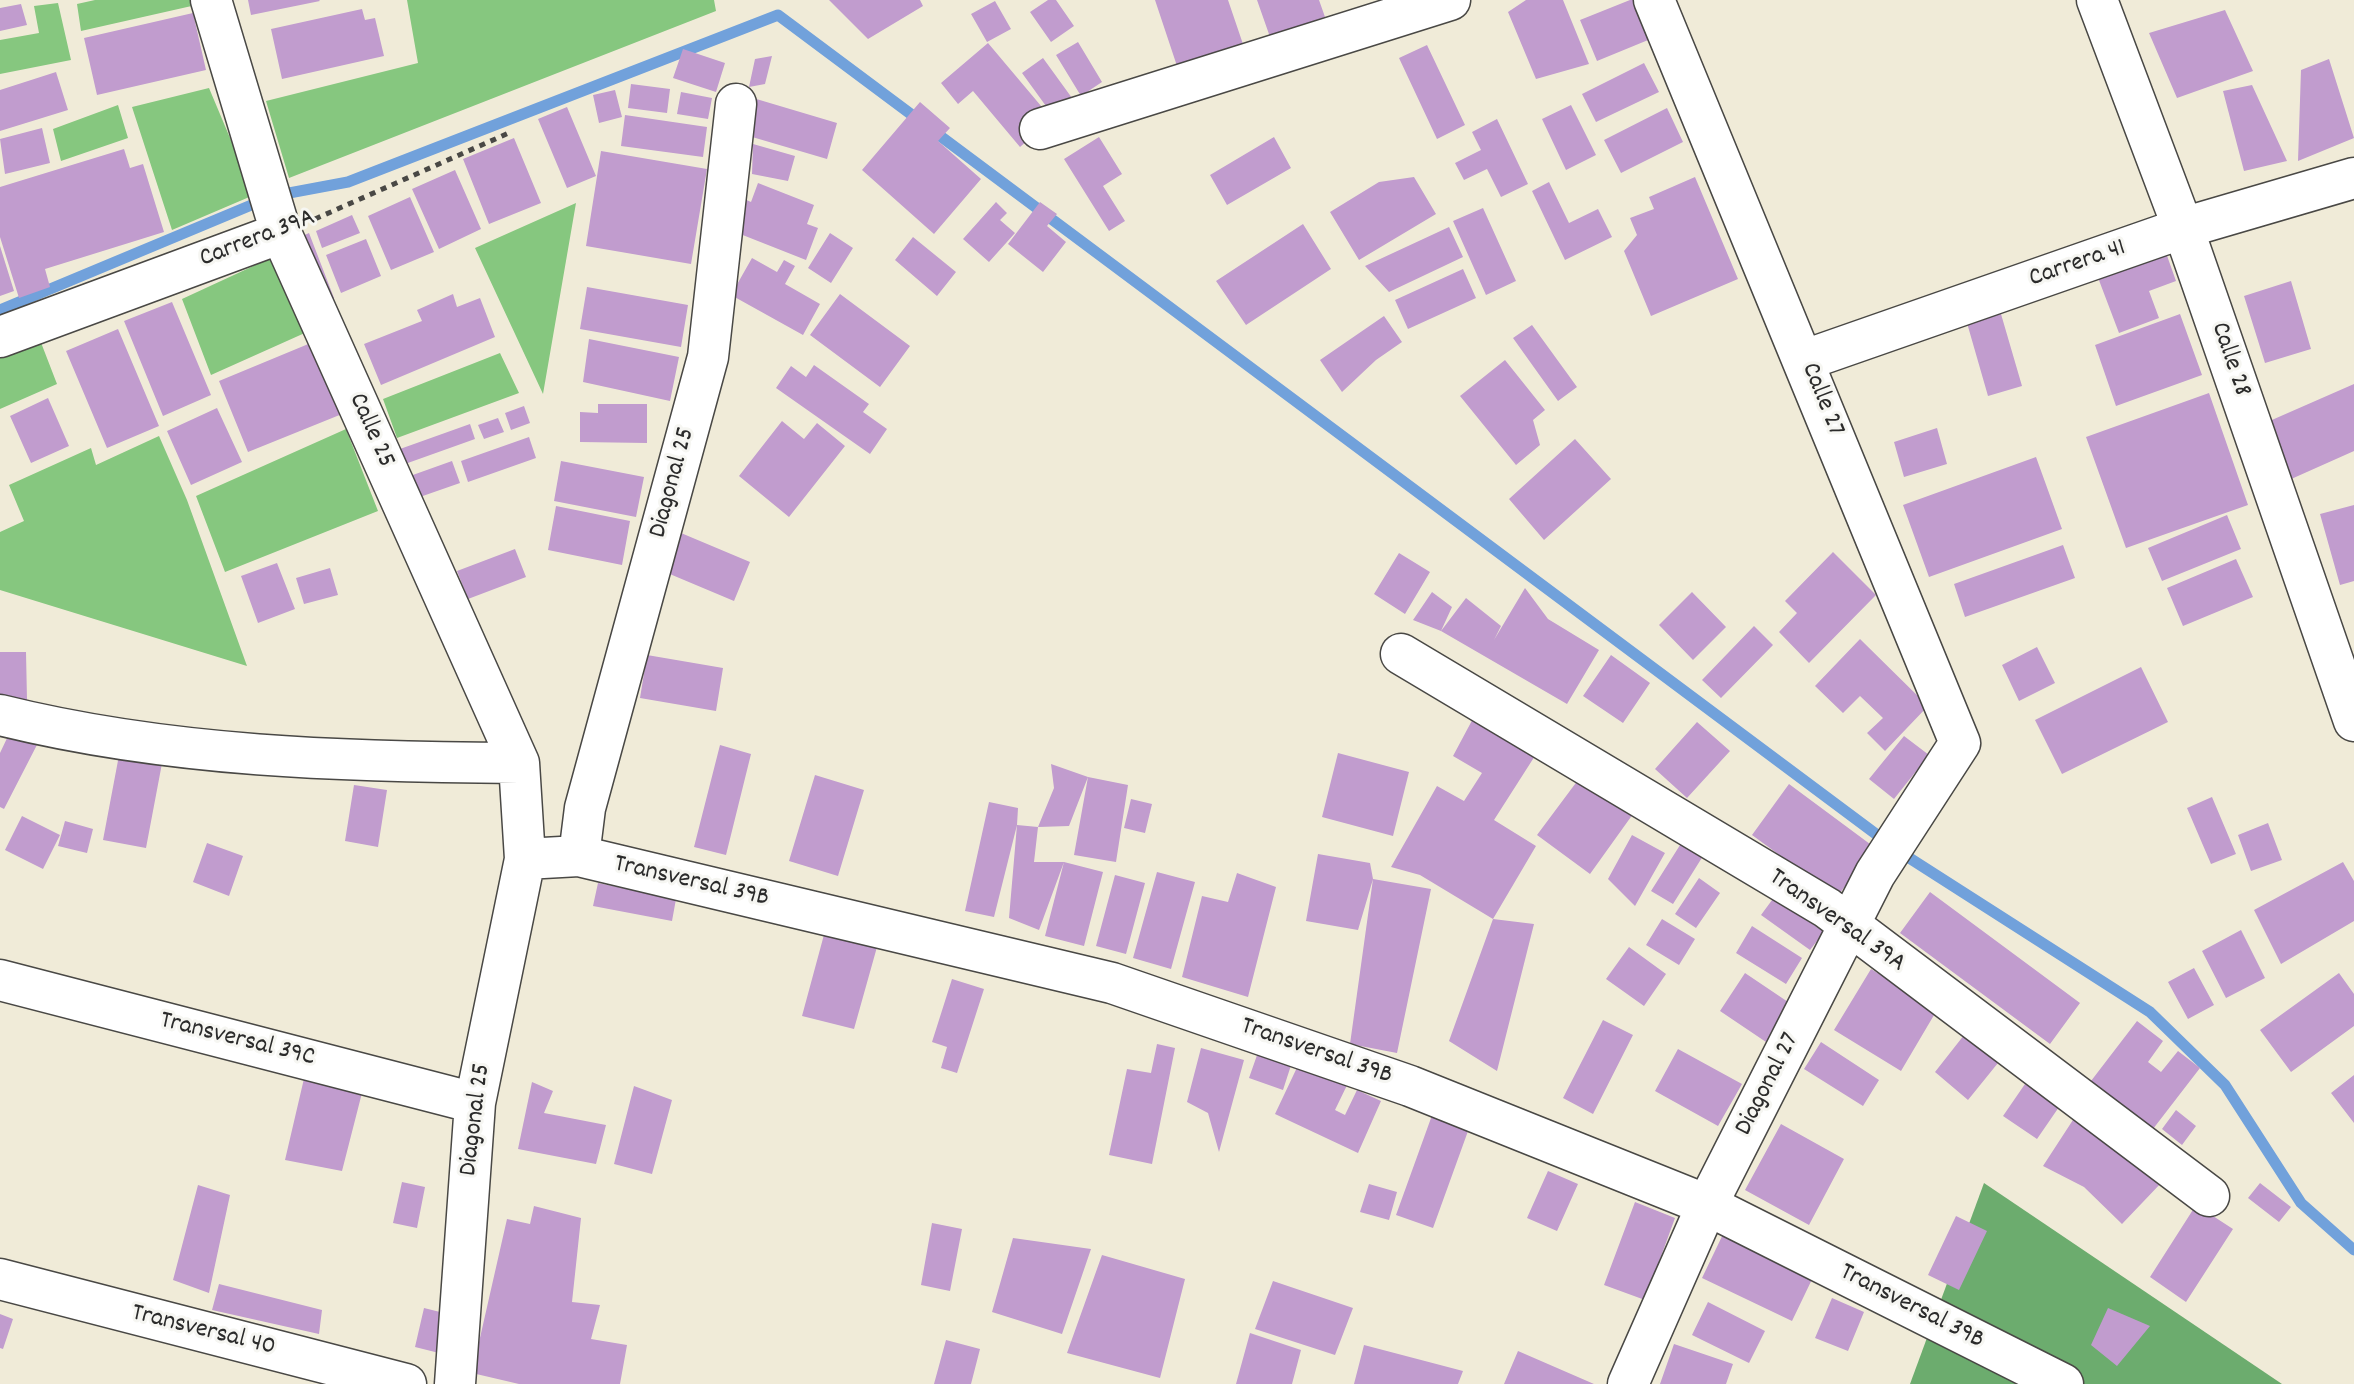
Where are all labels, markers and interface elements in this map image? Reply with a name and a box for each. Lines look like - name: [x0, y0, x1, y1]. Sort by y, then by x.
- street label: Carrera 39A: [196, 204, 320, 276]
- street label: Carrera 41: [2026, 234, 2130, 296]
- street label: Calle 28: [2202, 319, 2256, 401]
- street label: Calle 27: [1792, 359, 1850, 441]
- street label: Calle 25: [340, 389, 400, 473]
- street label: Diagonal 25: [644, 424, 704, 542]
- street label: Transversal 39B: [610, 850, 772, 916]
- street label: Transversal 39A: [1761, 863, 1911, 981]
- street label: Transversal 39C: [156, 1007, 318, 1075]
- street label: Transversal 39B: [1236, 1013, 1396, 1093]
- street label: Diagonal 27: [1730, 1028, 1808, 1142]
- street label: Diagonal 25: [455, 1062, 499, 1178]
- street label: Transversal 39B: [1833, 1258, 1989, 1358]
- street label: Transversal 40: [128, 1299, 278, 1365]

